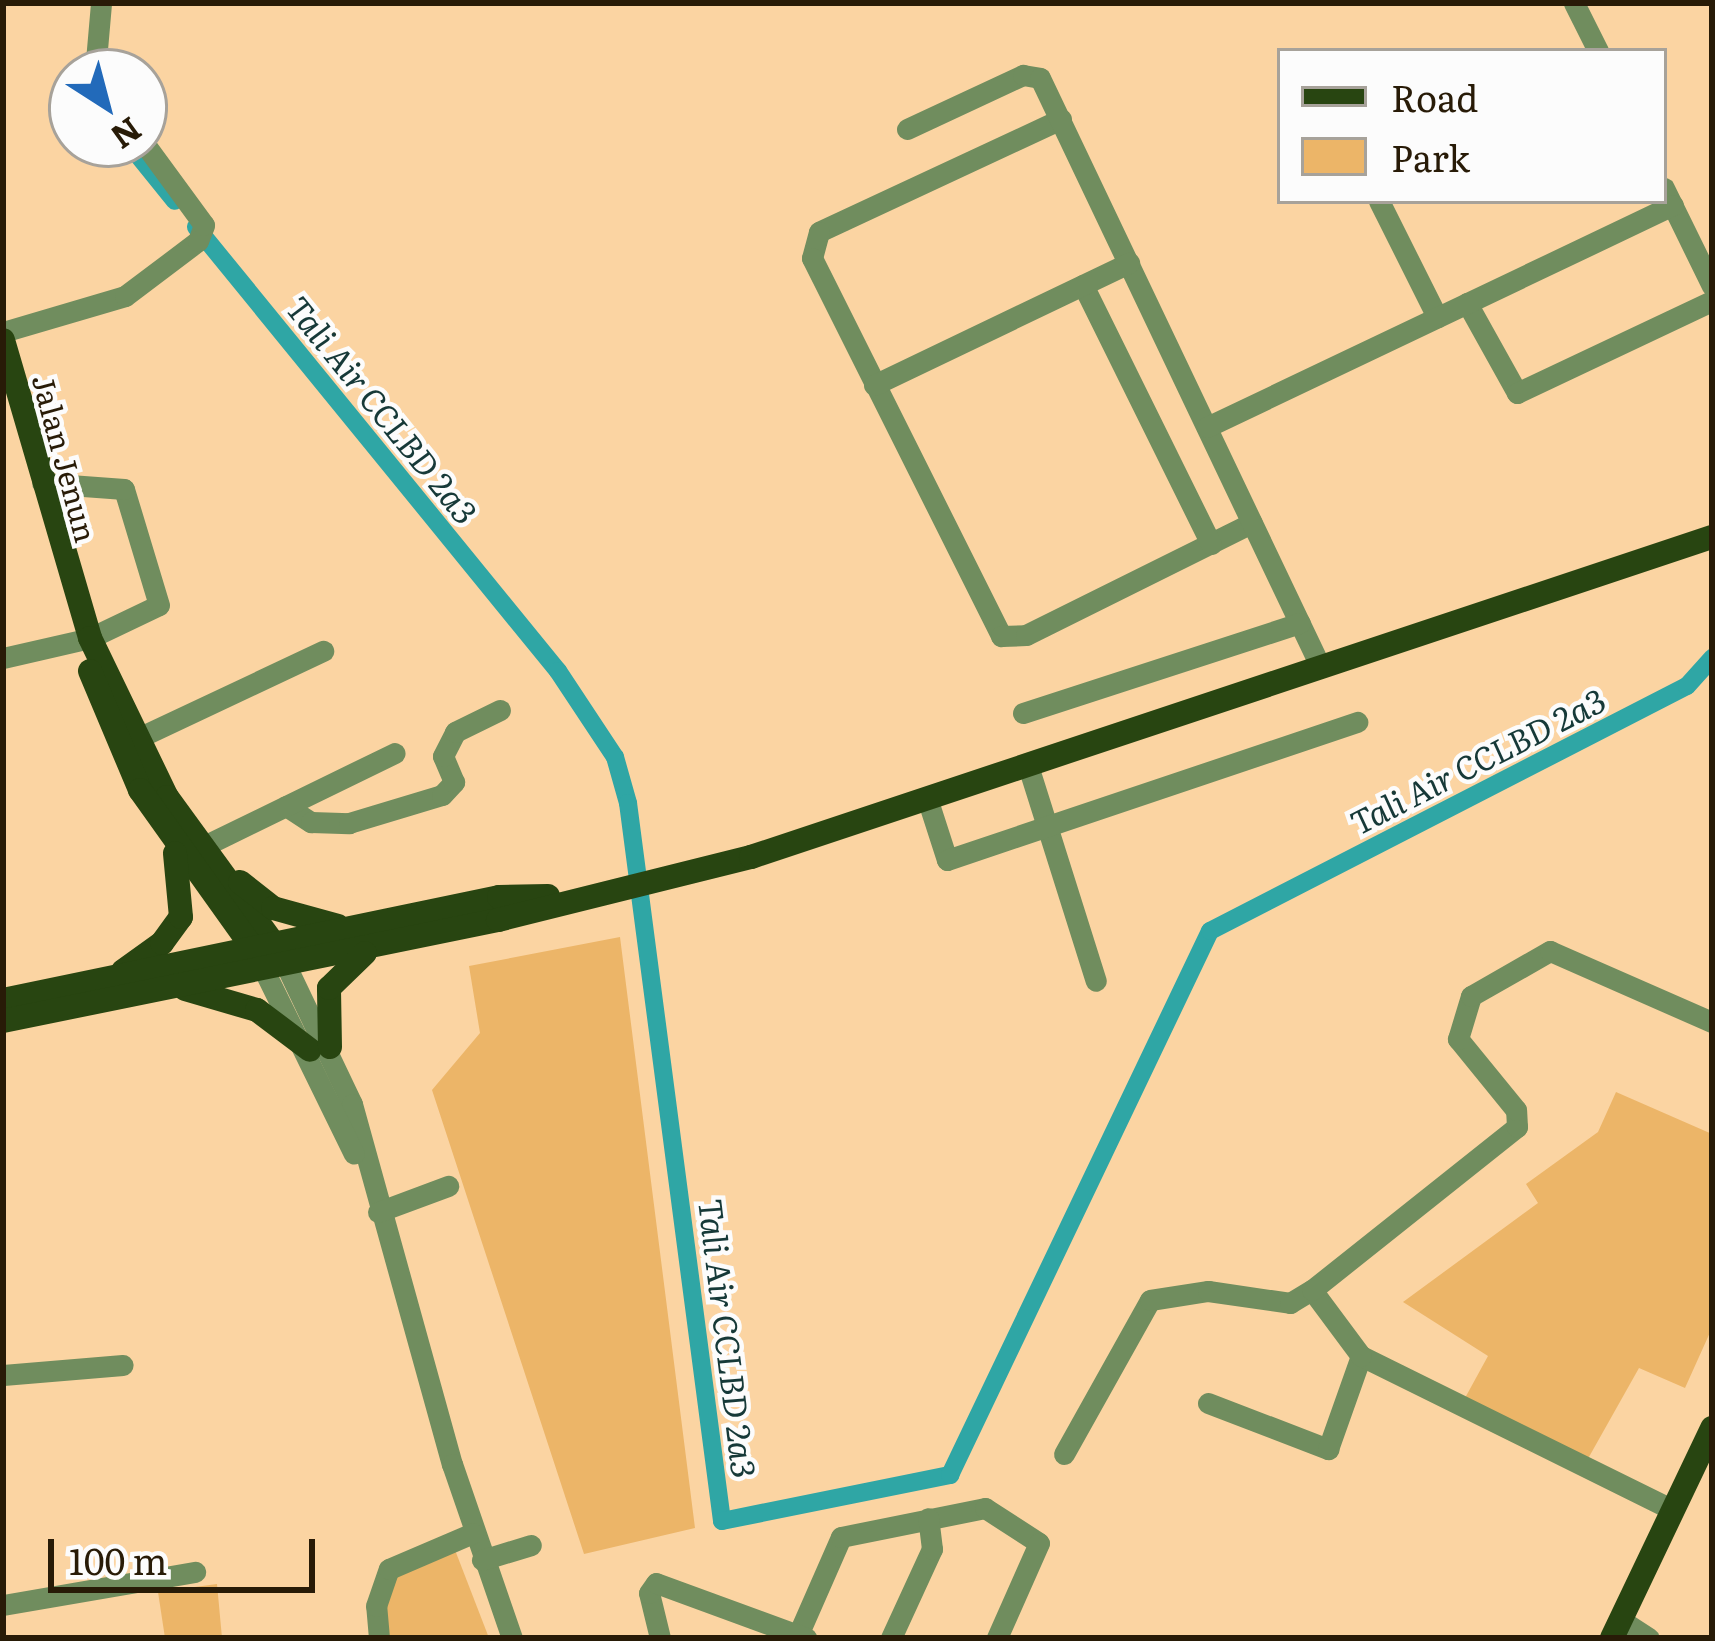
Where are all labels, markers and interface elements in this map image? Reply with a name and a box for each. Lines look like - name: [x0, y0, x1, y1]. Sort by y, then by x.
- north arrow: [48, 48, 168, 168]
- legend: [1277, 48, 1667, 204]
- text: Road: [1391, 70, 1478, 123]
- text: N: [102, 107, 153, 163]
- text: Park: [1391, 130, 1470, 183]
- water label: Tali Air CCLBD 2a3: [279, 288, 487, 530]
- street label: Jalan Jenun: [26, 370, 106, 546]
- water label: Tali Air CCLBD 2a3: [1343, 679, 1611, 841]
- water label: Tali Air CCLBD 2a3: [692, 1197, 766, 1479]
- scale bar: [54, 1515, 321, 1589]
- text: 100 m: [69, 1533, 167, 1586]

